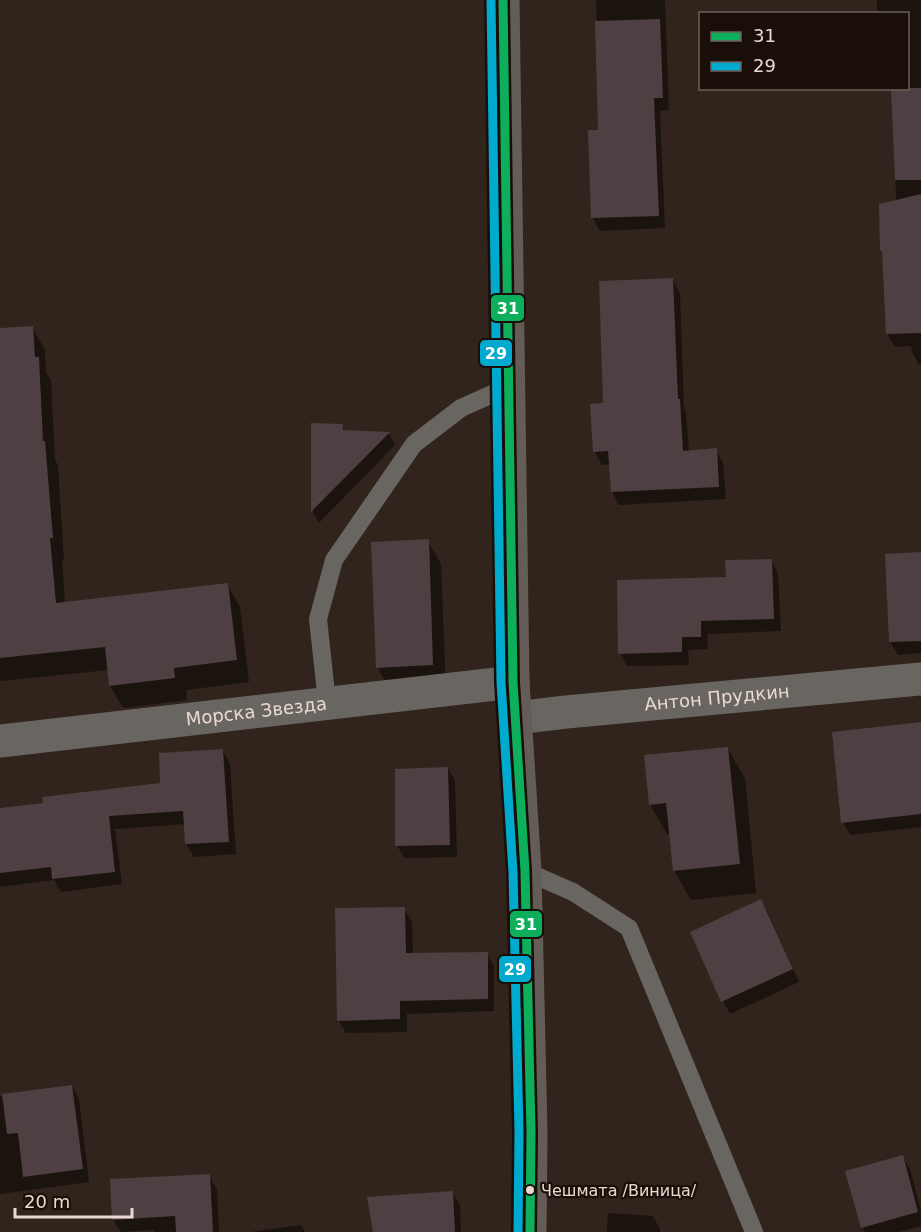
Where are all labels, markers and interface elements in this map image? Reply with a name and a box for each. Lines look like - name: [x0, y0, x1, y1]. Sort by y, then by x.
- legend: [699, 12, 909, 90]
- text: 31: [753, 25, 776, 46]
- text: 29: [753, 55, 776, 76]
- line badge: 31: [490, 294, 525, 322]
- text: 31: [497, 299, 519, 318]
- line badge: 29: [479, 339, 513, 367]
- text: 29: [485, 344, 507, 363]
- street label: Антон Прудкин: [643, 680, 790, 715]
- street label: Морска Звезда: [185, 692, 328, 730]
- line badge: 31: [509, 910, 543, 938]
- text: 31: [515, 915, 537, 934]
- line badge: 29: [498, 955, 532, 983]
- text: 29: [504, 960, 526, 979]
- scale bar: [15, 1181, 132, 1219]
- place label: Чешмата /Виница/: [541, 1181, 697, 1200]
- marker: Чешмата /Виница/: [524, 1184, 536, 1196]
- text: 20 m: [24, 1191, 70, 1212]

